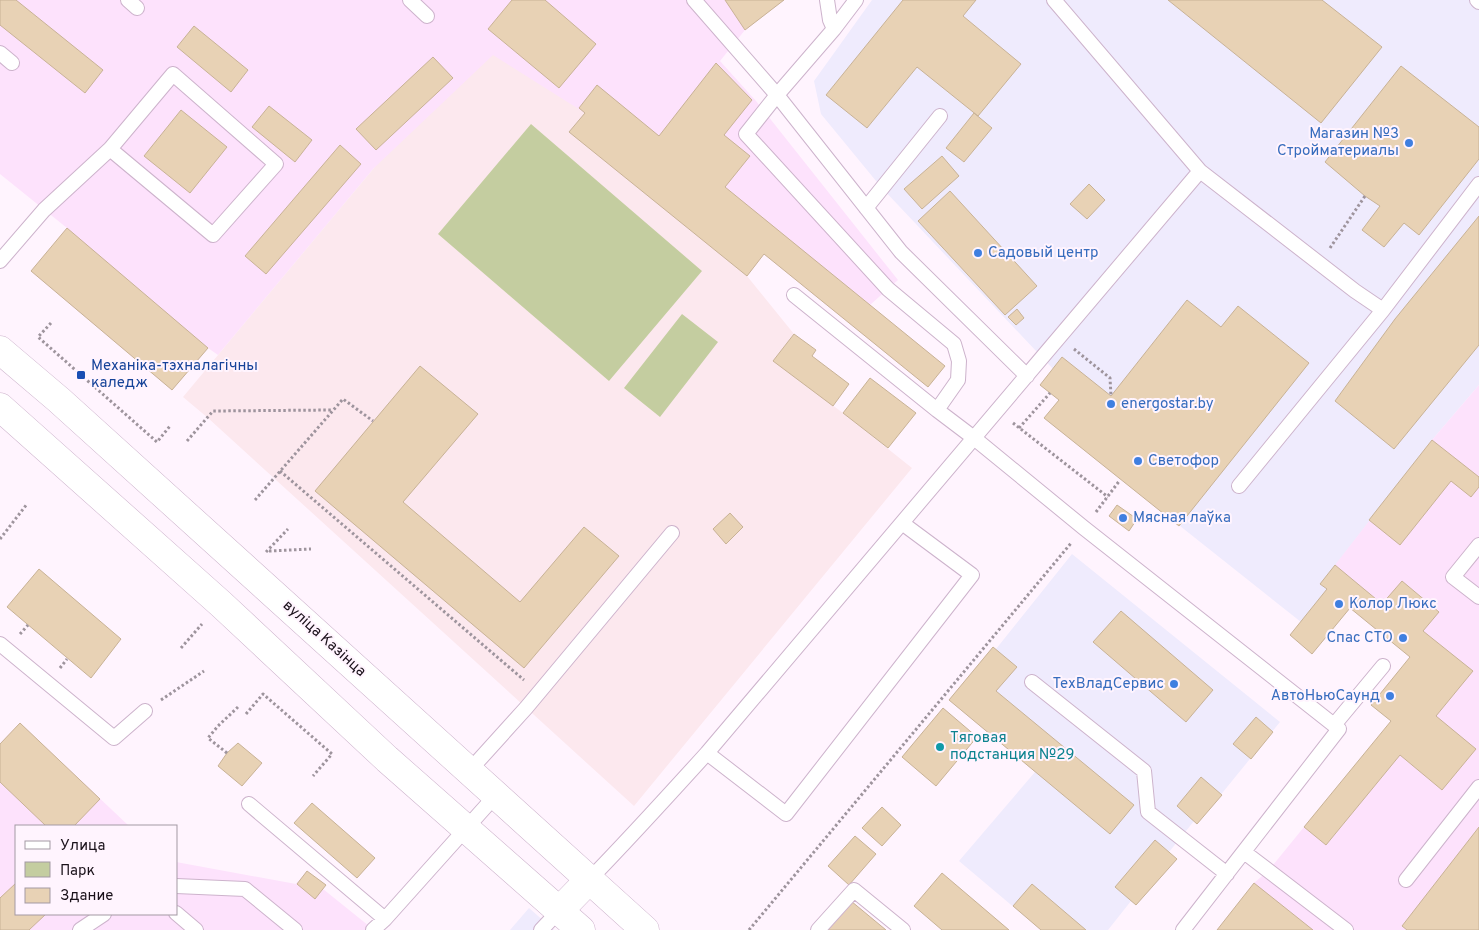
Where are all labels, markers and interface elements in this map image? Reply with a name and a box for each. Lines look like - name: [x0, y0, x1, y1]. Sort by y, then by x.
- place label: Магазин №3 Стройматериалы: [1277, 125, 1399, 161]
- marker: Магазин №3 Стройматериалы: [1403, 137, 1415, 149]
- place label: Садовый центр: [988, 244, 1099, 263]
- marker: Садовый центр: [972, 247, 984, 259]
- place label: Механіка-тэхналагічны каледж: [91, 357, 258, 393]
- marker: Механіка-тэхналагічны каледж: [75, 369, 87, 381]
- place label: energostar.by: [1121, 395, 1214, 414]
- marker: energostar.by: [1105, 398, 1117, 410]
- place label: Светофор: [1148, 452, 1219, 471]
- marker: Светофор: [1132, 455, 1144, 467]
- place label: Мясная лаўка: [1133, 509, 1231, 528]
- marker: Мясная лаўка: [1117, 512, 1129, 524]
- place label: Колор Люкс: [1349, 595, 1437, 614]
- street label: вуліца Казінца: [278, 597, 370, 681]
- marker: Колор Люкс: [1333, 598, 1345, 610]
- place label: Спас СТО: [1326, 629, 1393, 648]
- marker: Спас СТО: [1397, 632, 1409, 644]
- place label: ТехВладСервис: [1053, 675, 1164, 694]
- marker: ТехВладСервис: [1168, 678, 1180, 690]
- place label: АвтоНьюСаунд: [1271, 687, 1380, 706]
- marker: АвтоНьюСаунд: [1384, 690, 1396, 702]
- place label: Тяговая подстанция №29: [950, 729, 1074, 765]
- marker: Тяговая подстанция №29: [934, 741, 946, 753]
- legend: [15, 825, 178, 915]
- text: Улица: [60, 837, 105, 856]
- text: Парк: [60, 862, 95, 881]
- text: Здание: [60, 887, 113, 906]

